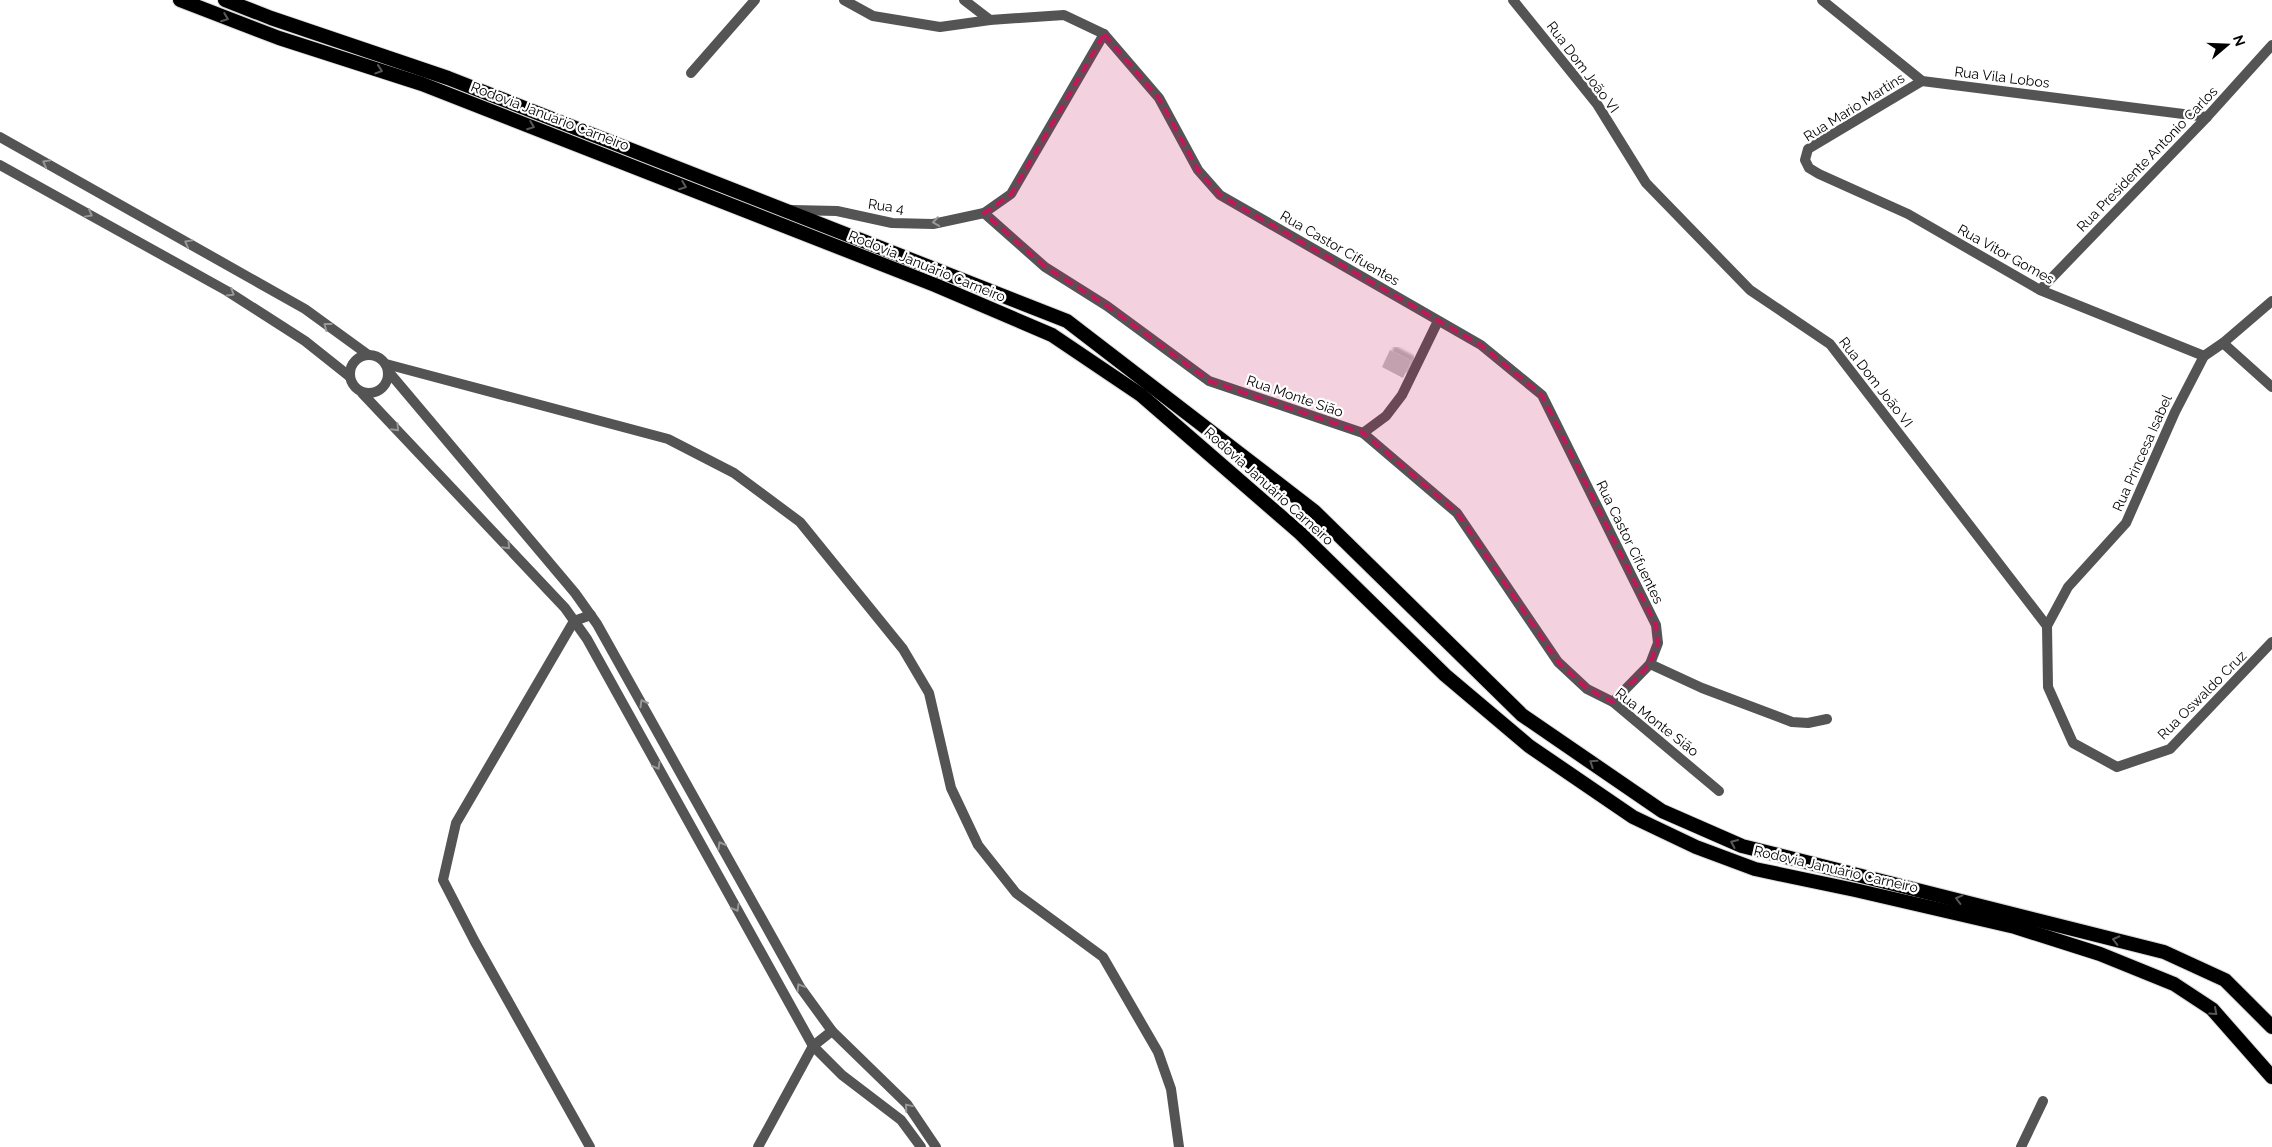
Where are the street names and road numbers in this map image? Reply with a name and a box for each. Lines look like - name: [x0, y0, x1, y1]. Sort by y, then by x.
- street label: Rua Dom João VI: [1544, 18, 1622, 116]
- street label: Rua Vila Lobos: [1954, 63, 2051, 91]
- street label: Rua Mario Martins: [1801, 69, 1907, 144]
- street label: Rodovia Januário Carneiro: [469, 78, 631, 154]
- street label: Rua Presidente Antonio Carlos: [2073, 83, 2221, 235]
- street label: Rua 4: [867, 196, 905, 216]
- street label: Rua Castor Cifuentes: [1278, 207, 1403, 289]
- street label: Rua Vitor Gomes: [1955, 221, 2057, 287]
- street label: Rodovia Januário Carneiro: [846, 227, 1008, 305]
- street label: Rua Dom João VI: [1836, 334, 1916, 430]
- street label: Rua Monte Sião: [1245, 372, 1345, 420]
- street label: Rua Princesa Isabel: [2109, 392, 2175, 514]
- street label: Rodovia Januário Carneiro: [1201, 424, 1337, 548]
- street label: Rua Castor Cifuentes: [1593, 478, 1667, 606]
- street label: Rua Oswaldo Cruz: [2154, 647, 2250, 743]
- street label: Rua Monte Sião: [1612, 685, 1702, 759]
- street label: Rodovia Januário Carneiro: [1752, 842, 1920, 896]

